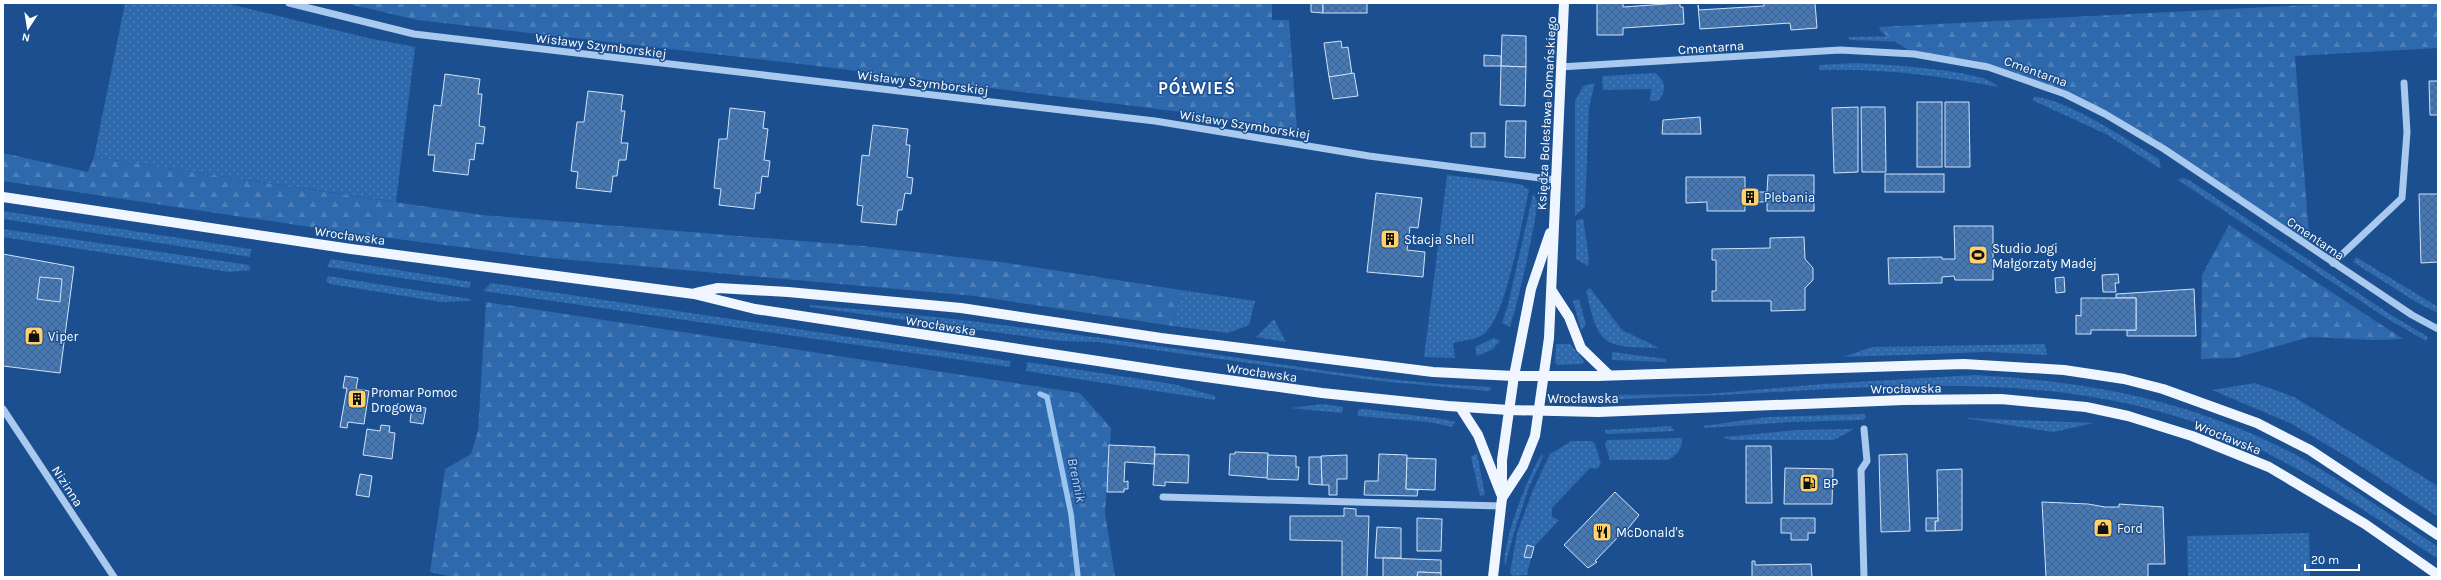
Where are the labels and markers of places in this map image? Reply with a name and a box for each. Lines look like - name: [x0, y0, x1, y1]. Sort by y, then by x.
- building icon: Plebania: [1739, 186, 1761, 208]
- place label: Plebania: [1764, 190, 1815, 205]
- building icon: Stacja Shell: [1379, 228, 1401, 250]
- place label: Stacja Shell: [1404, 232, 1475, 247]
- place label: Studio Jogi Małgorzaty Madej: [1992, 241, 2097, 271]
- sports icon: Studio Jogi Małgorzaty Madej: [1967, 244, 1989, 266]
- shop icon: Viper: [23, 325, 45, 347]
- place label: Viper: [48, 329, 78, 344]
- place label: Promar Pomoc Drogowa: [371, 385, 457, 415]
- building icon: Promar Pomoc Drogowa: [346, 388, 368, 410]
- fuel station icon: BP: [1798, 472, 1820, 494]
- place label: BP: [1823, 476, 1838, 491]
- shop icon: Ford: [2092, 517, 2114, 539]
- restaurant icon: McDonald's: [1591, 521, 1613, 543]
- place label: Ford: [2117, 521, 2143, 536]
- place label: McDonald's: [1616, 525, 1685, 540]

